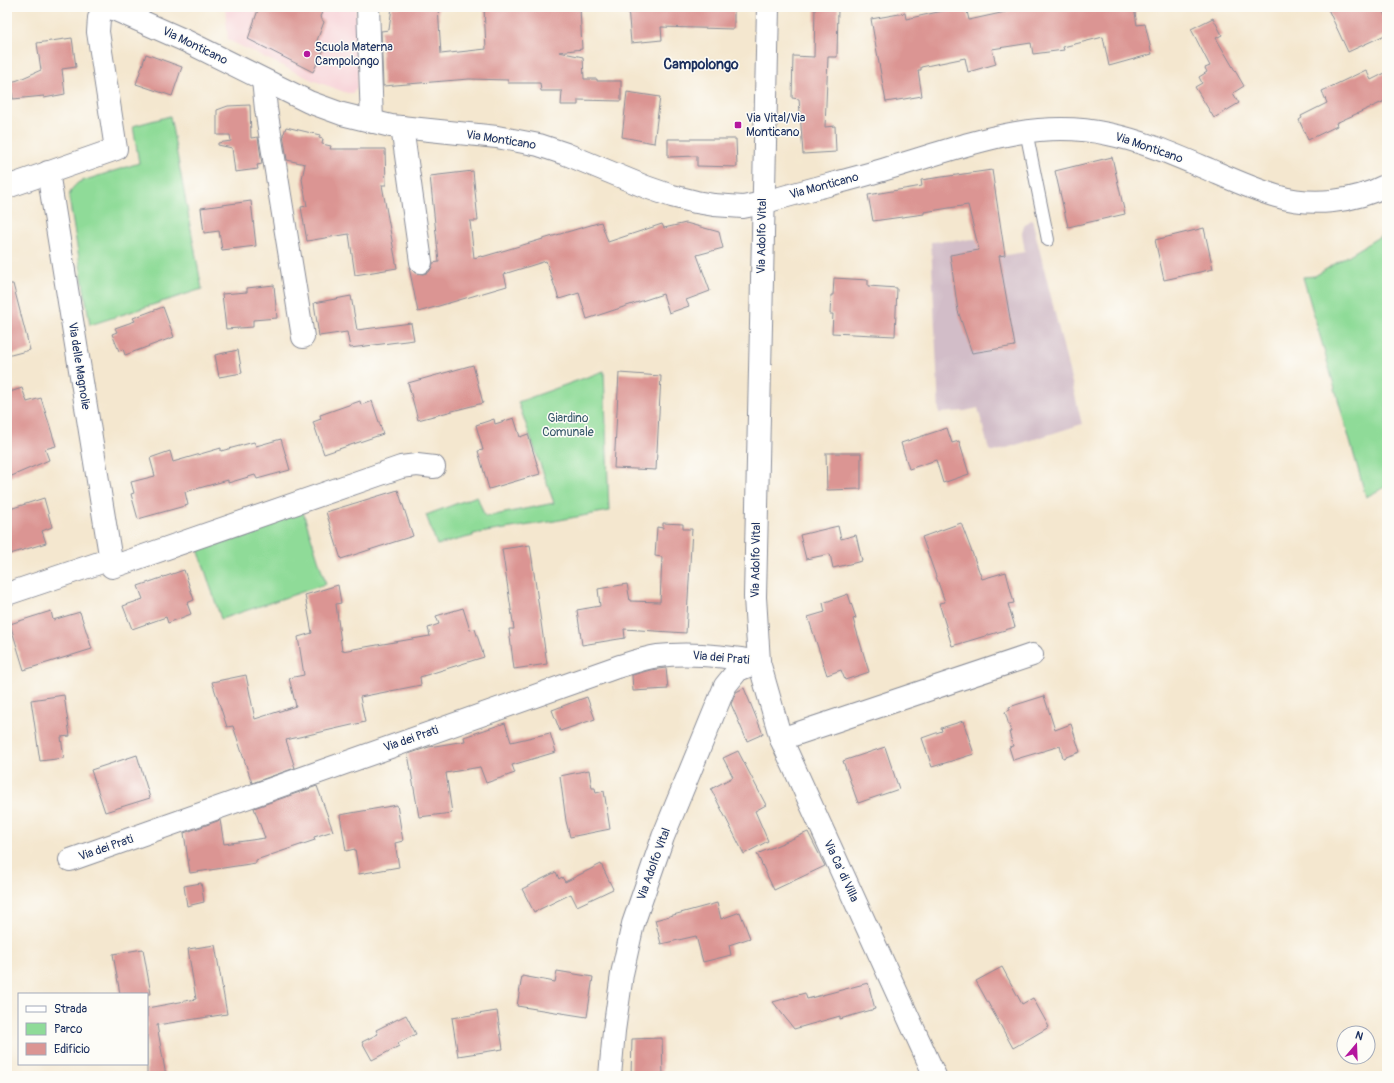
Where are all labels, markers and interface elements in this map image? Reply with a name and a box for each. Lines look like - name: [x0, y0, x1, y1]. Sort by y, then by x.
- street label: Via Monticano: [160, 24, 231, 69]
- place label: Scuola Materna Campolongo: [315, 40, 393, 69]
- marker: Scuola Materna Campolongo: [302, 49, 312, 59]
- district label: Campolongo: [664, 56, 739, 73]
- place label: Via Vital/Via Monticano: [746, 111, 806, 140]
- marker: Via Vital/Via Monticano: [733, 120, 743, 130]
- street label: Via Monticano: [465, 127, 538, 153]
- street label: Via Monticano: [1113, 129, 1185, 167]
- street label: Via Monticano: [788, 169, 861, 202]
- street label: Via Adolfo Vital: [754, 198, 770, 274]
- street label: Via delle Magnolie: [65, 321, 93, 411]
- park label: Giardino Comunale: [542, 411, 594, 440]
- street label: Via Adolfo Vital: [748, 522, 764, 598]
- street label: Via dei Prati: [692, 648, 750, 668]
- street label: Via dei Prati: [382, 723, 440, 755]
- street label: Via Adolfo Vital: [634, 826, 674, 902]
- street label: Via dei Prati: [77, 832, 135, 864]
- street label: Via Ca' di Villa: [820, 838, 862, 905]
- legend: [18, 993, 148, 1065]
- text: Strada: [54, 1002, 88, 1017]
- text: Parco: [54, 1022, 83, 1037]
- north arrow: [1336, 1025, 1376, 1065]
- text: N: [1353, 1029, 1365, 1044]
- text: Edificio: [54, 1042, 90, 1057]

